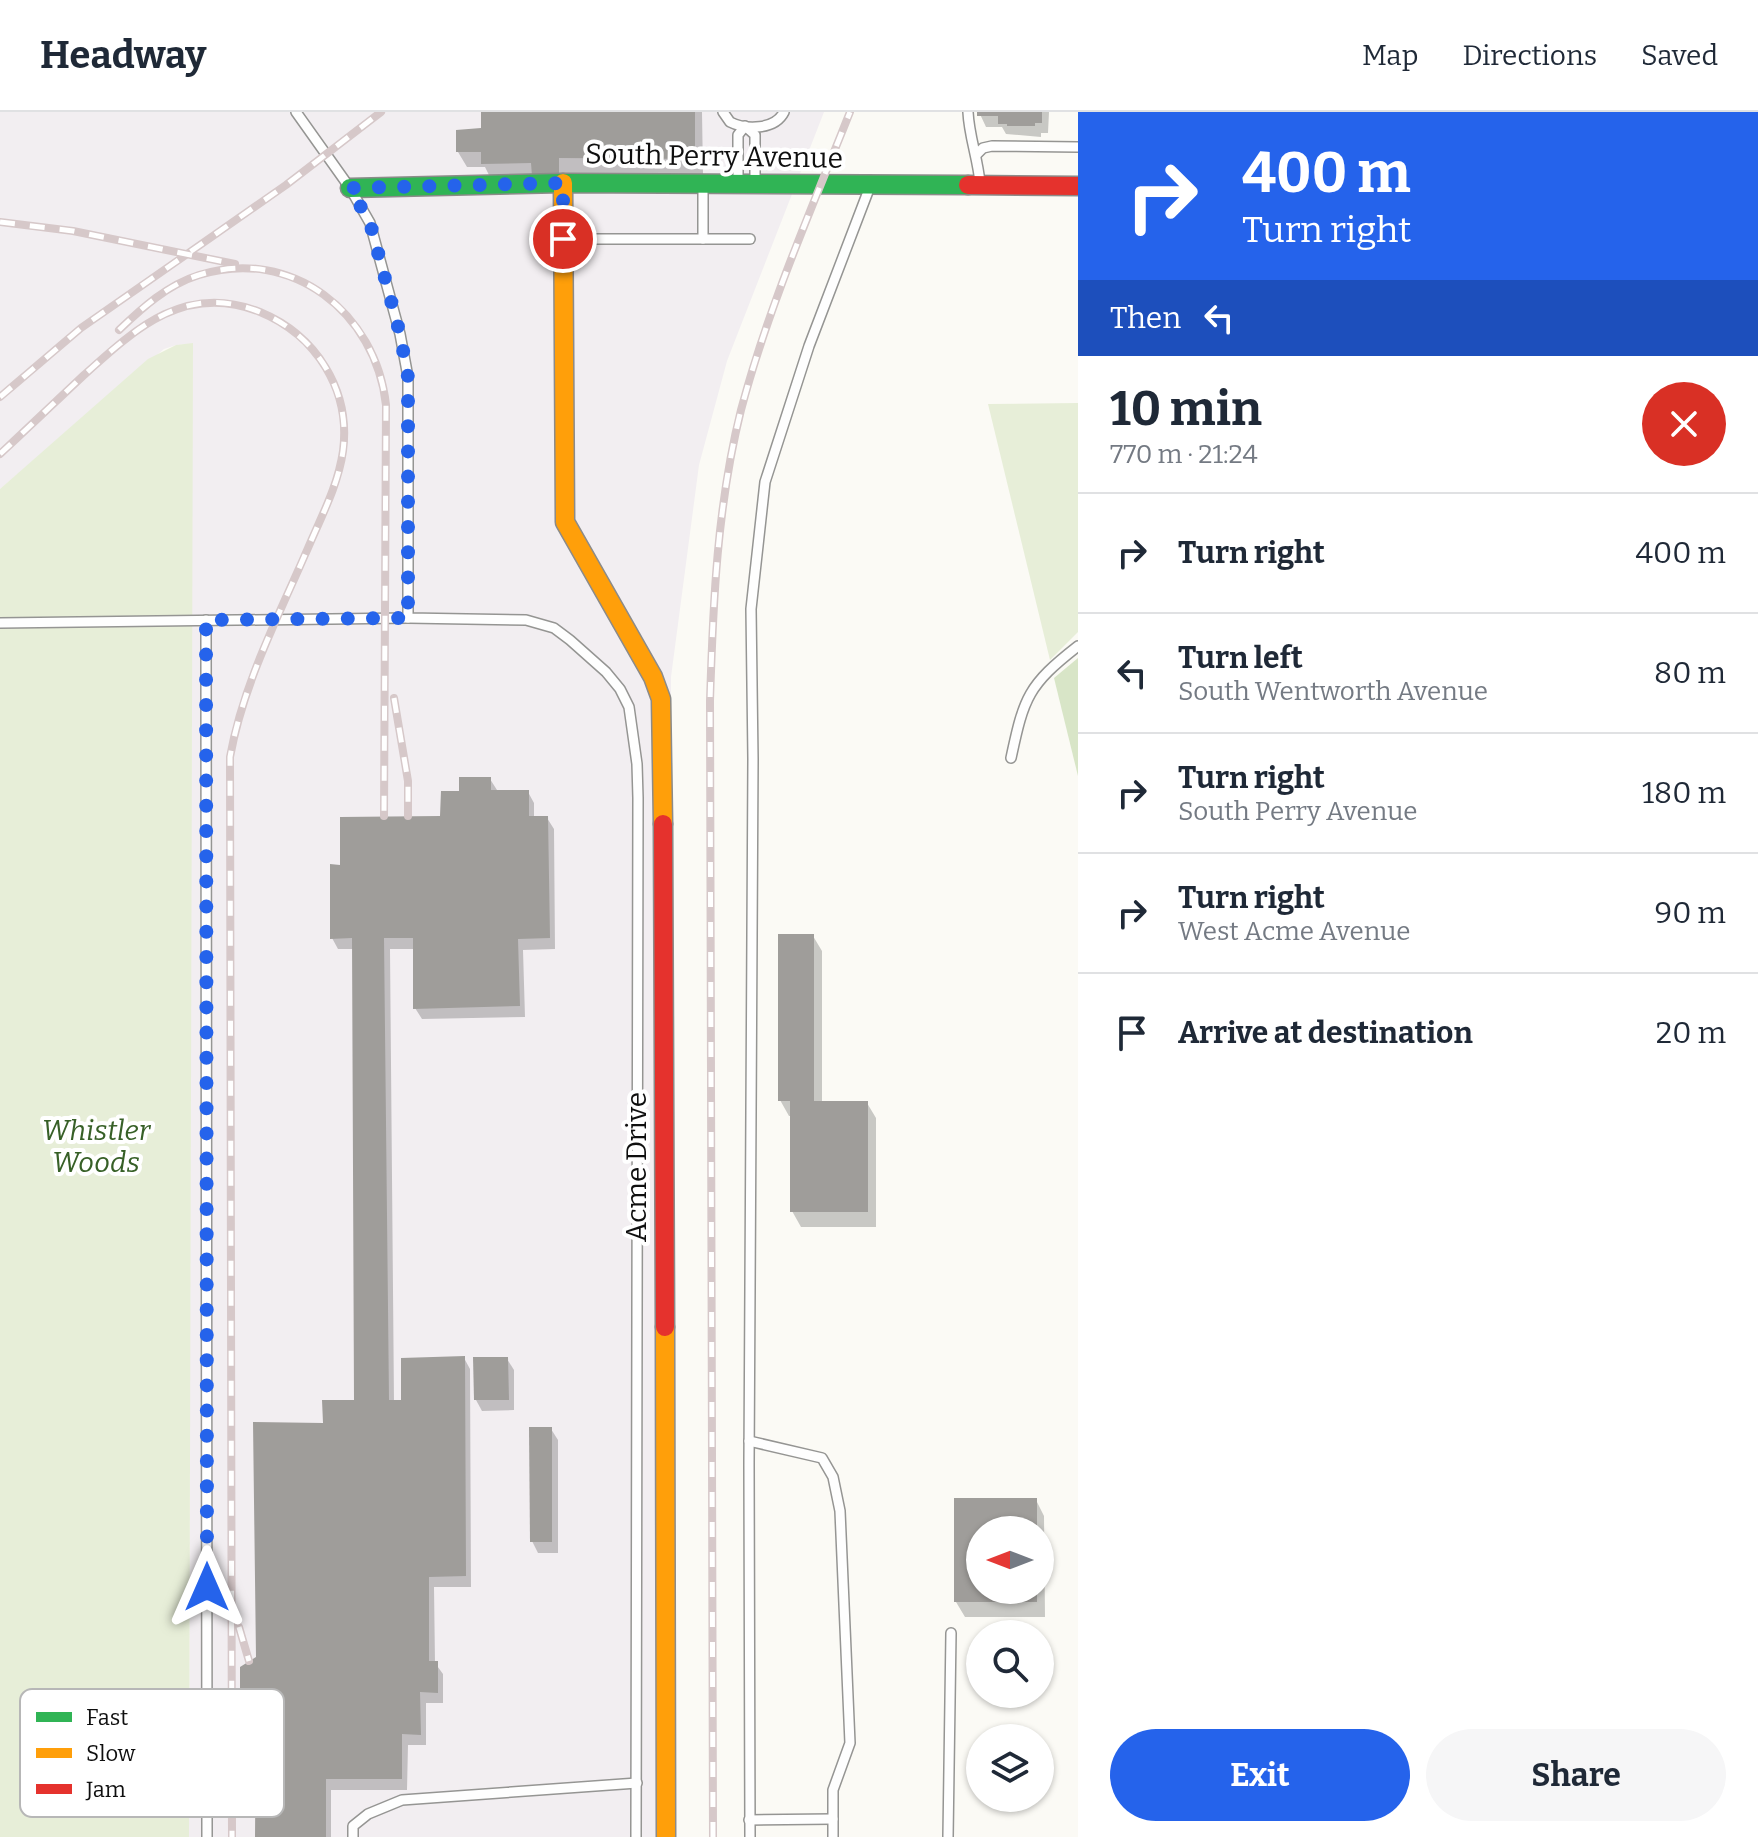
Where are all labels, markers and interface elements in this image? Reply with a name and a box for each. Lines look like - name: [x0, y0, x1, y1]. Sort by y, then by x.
- text: Headway: [40, 32, 206, 78]
- text: Map: [1362, 39, 1418, 72]
- text: Directions: [1462, 39, 1597, 72]
- text: Saved: [1641, 39, 1718, 72]
- street label: South Perry Avenue: [585, 137, 843, 175]
- text: 400 m: [1242, 140, 1411, 207]
- icon: right: [1110, 144, 1214, 248]
- pin: [529, 205, 597, 273]
- text: Turn right: [1242, 208, 1411, 252]
- icon: arrive: [541, 217, 585, 261]
- icon: left: [1197, 296, 1241, 340]
- text: Then: [1110, 300, 1181, 336]
- text: 10 min: [1110, 380, 1262, 438]
- button: close: [1642, 382, 1726, 466]
- text: 770 m · 21:24: [1110, 439, 1258, 470]
- icon: right: [1110, 531, 1154, 575]
- text: Turn right: [1178, 535, 1325, 571]
- text: 400 m: [1635, 535, 1726, 571]
- text: Turn left: [1178, 640, 1303, 676]
- icon: left: [1110, 651, 1154, 695]
- text: 80 m: [1654, 655, 1726, 691]
- text: South Wentworth Avenue: [1178, 676, 1488, 707]
- text: Turn right: [1178, 760, 1325, 796]
- icon: right: [1110, 771, 1154, 815]
- text: 180 m: [1642, 775, 1726, 811]
- text: South Perry Avenue: [1178, 796, 1417, 827]
- text: Turn right: [1178, 880, 1325, 916]
- icon: right: [1110, 891, 1154, 935]
- text: 90 m: [1655, 895, 1726, 931]
- text: West Acme Avenue: [1178, 916, 1411, 947]
- icon: arrive: [1110, 1011, 1154, 1055]
- text: Arrive at destination: [1178, 1015, 1473, 1051]
- text: 20 m: [1656, 1015, 1726, 1051]
- street label: Acme Drive: [620, 1092, 653, 1242]
- park label: Whistler Woods: [42, 1114, 152, 1179]
- north arrow: [966, 1516, 1054, 1604]
- map controls: [966, 1516, 1054, 1812]
- position arrow: [165, 1545, 249, 1629]
- button: search: [966, 1620, 1054, 1708]
- legend: [20, 1689, 284, 1817]
- text: Fast: [86, 1704, 128, 1731]
- button: layers: [966, 1724, 1054, 1812]
- button: Exit: [1110, 1729, 1410, 1821]
- button: Share: [1426, 1729, 1726, 1821]
- text: Slow: [86, 1740, 136, 1767]
- text: Jam: [85, 1776, 126, 1803]

